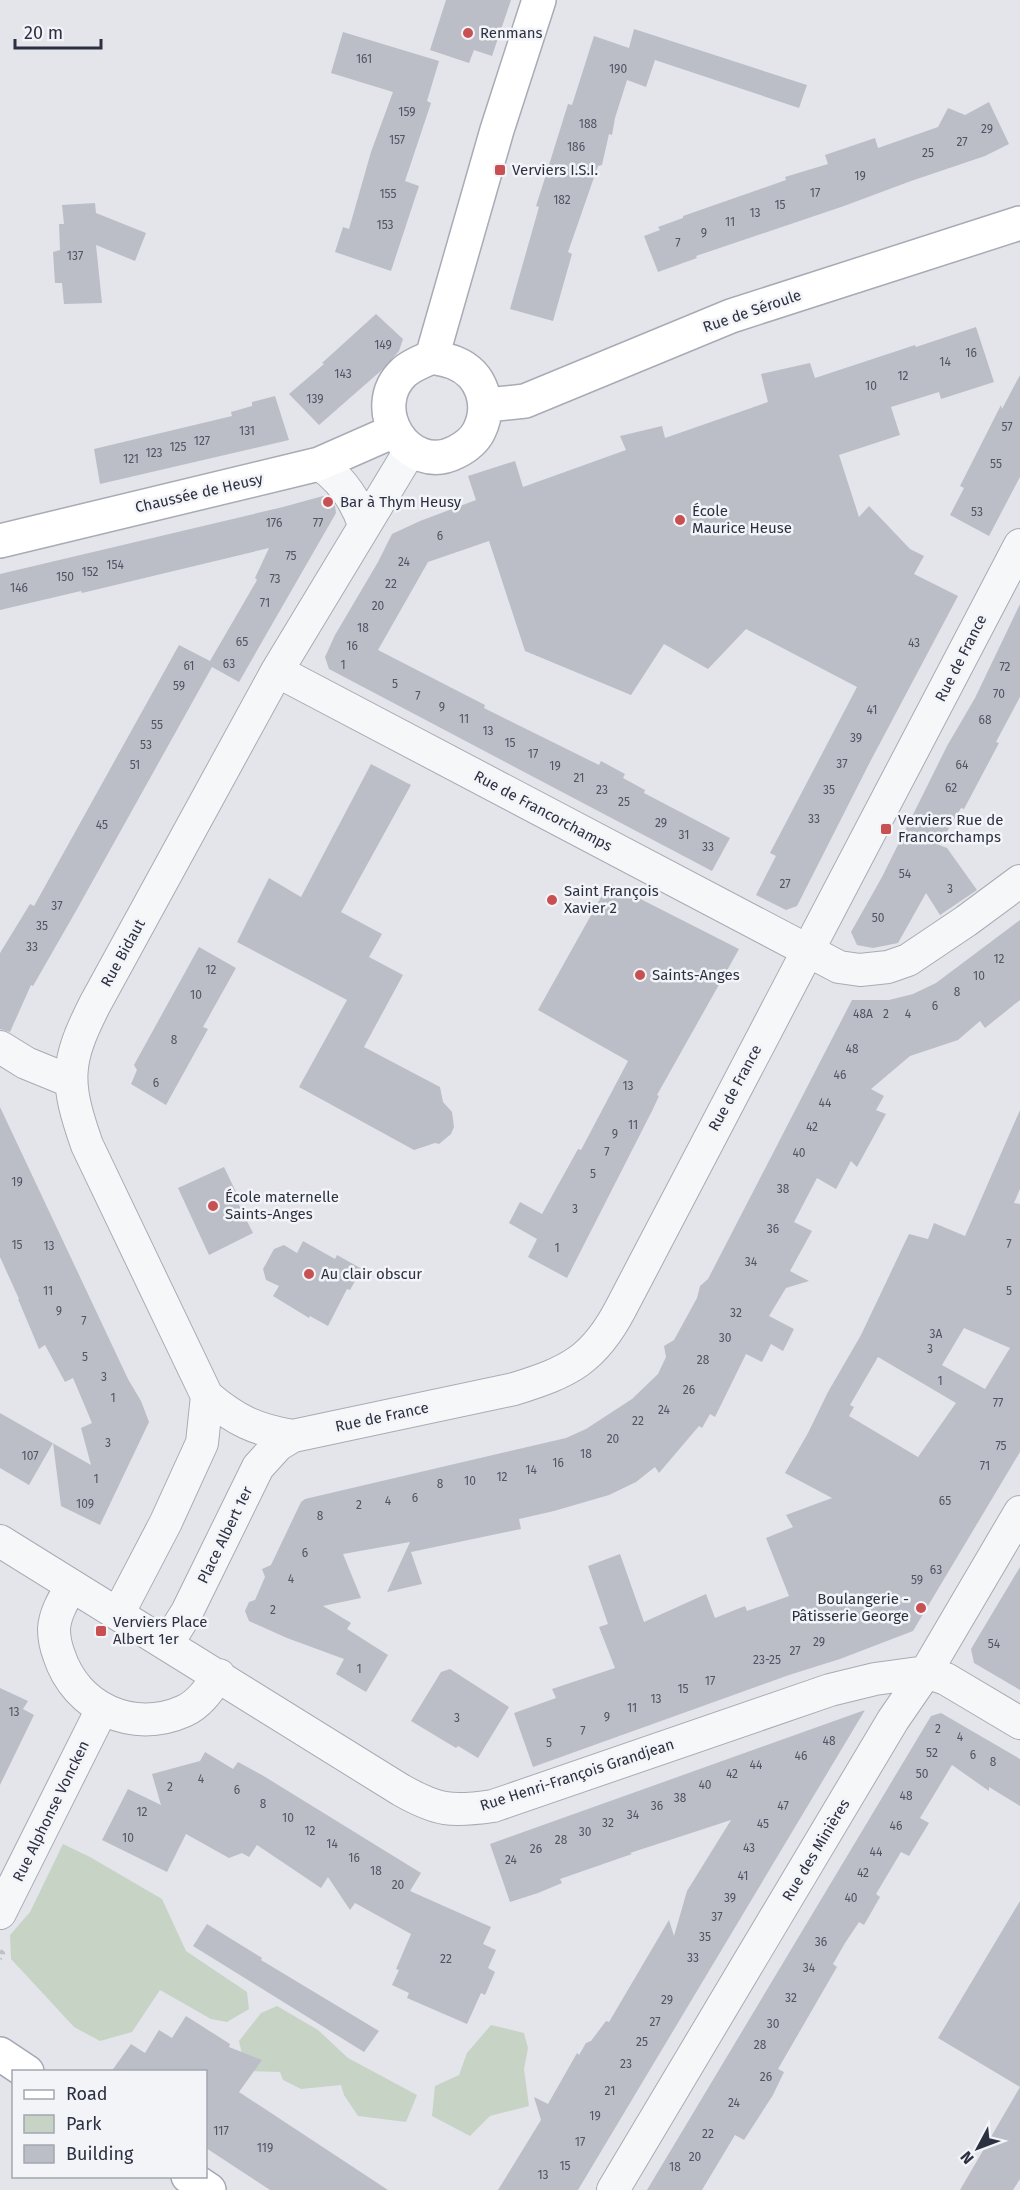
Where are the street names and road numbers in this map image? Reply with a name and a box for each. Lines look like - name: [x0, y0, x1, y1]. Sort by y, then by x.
- street label: Rue de Séroule: [700, 286, 804, 336]
- street label: Chaussée de Heusy: [133, 469, 265, 516]
- street label: Rue de France: [931, 612, 991, 704]
- street label: Rue de Francorchamps: [471, 767, 615, 855]
- street label: Rue Bidaut: [97, 916, 149, 990]
- street label: Rue de France: [705, 1042, 765, 1134]
- street label: Rue de France: [334, 1398, 430, 1436]
- street label: Place Albert 1er: [194, 1483, 256, 1586]
- street label: Rue Henri-François Grandjean: [478, 1735, 676, 1815]
- street label: Rue Alphonse Voncken: [9, 1738, 93, 1884]
- street label: Rue des Minières: [778, 1796, 854, 1904]

